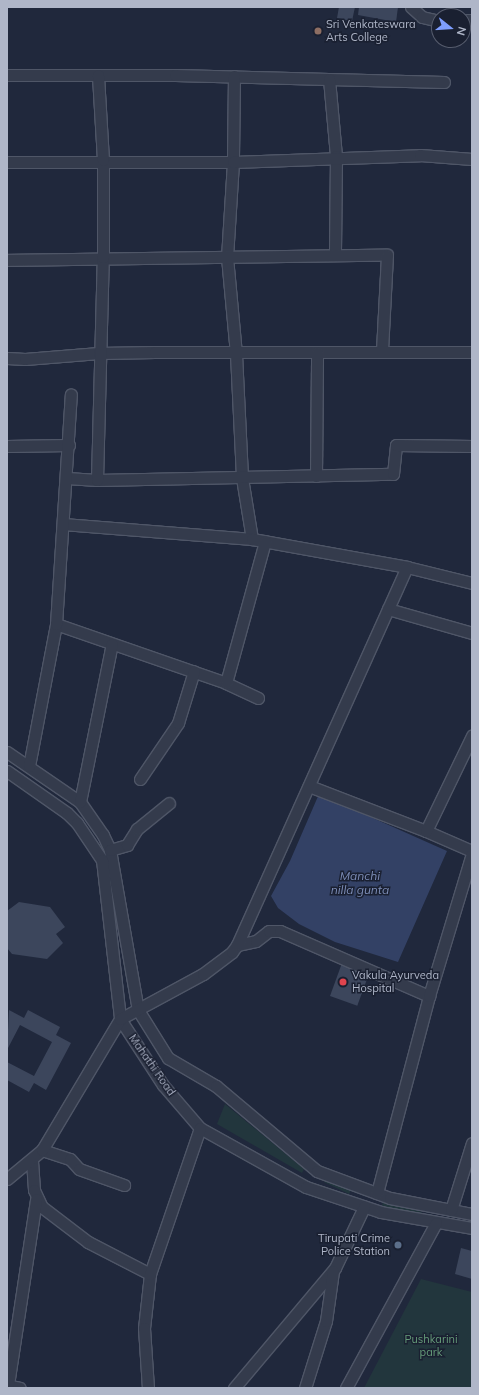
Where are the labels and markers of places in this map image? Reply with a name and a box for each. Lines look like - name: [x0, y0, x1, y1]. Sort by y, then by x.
- place label: Sri Venkateswara Arts College: [326, 18, 416, 44]
- marker: Sri Venkateswara Arts College: [313, 26, 323, 36]
- place label: Vakula Ayurveda Hospital: [352, 969, 439, 995]
- marker: Vakula Ayurveda Hospital: [337, 976, 349, 988]
- place label: Tirupati Crime Police Station: [318, 1232, 390, 1258]
- marker: Tirupati Crime Police Station: [393, 1240, 403, 1250]

